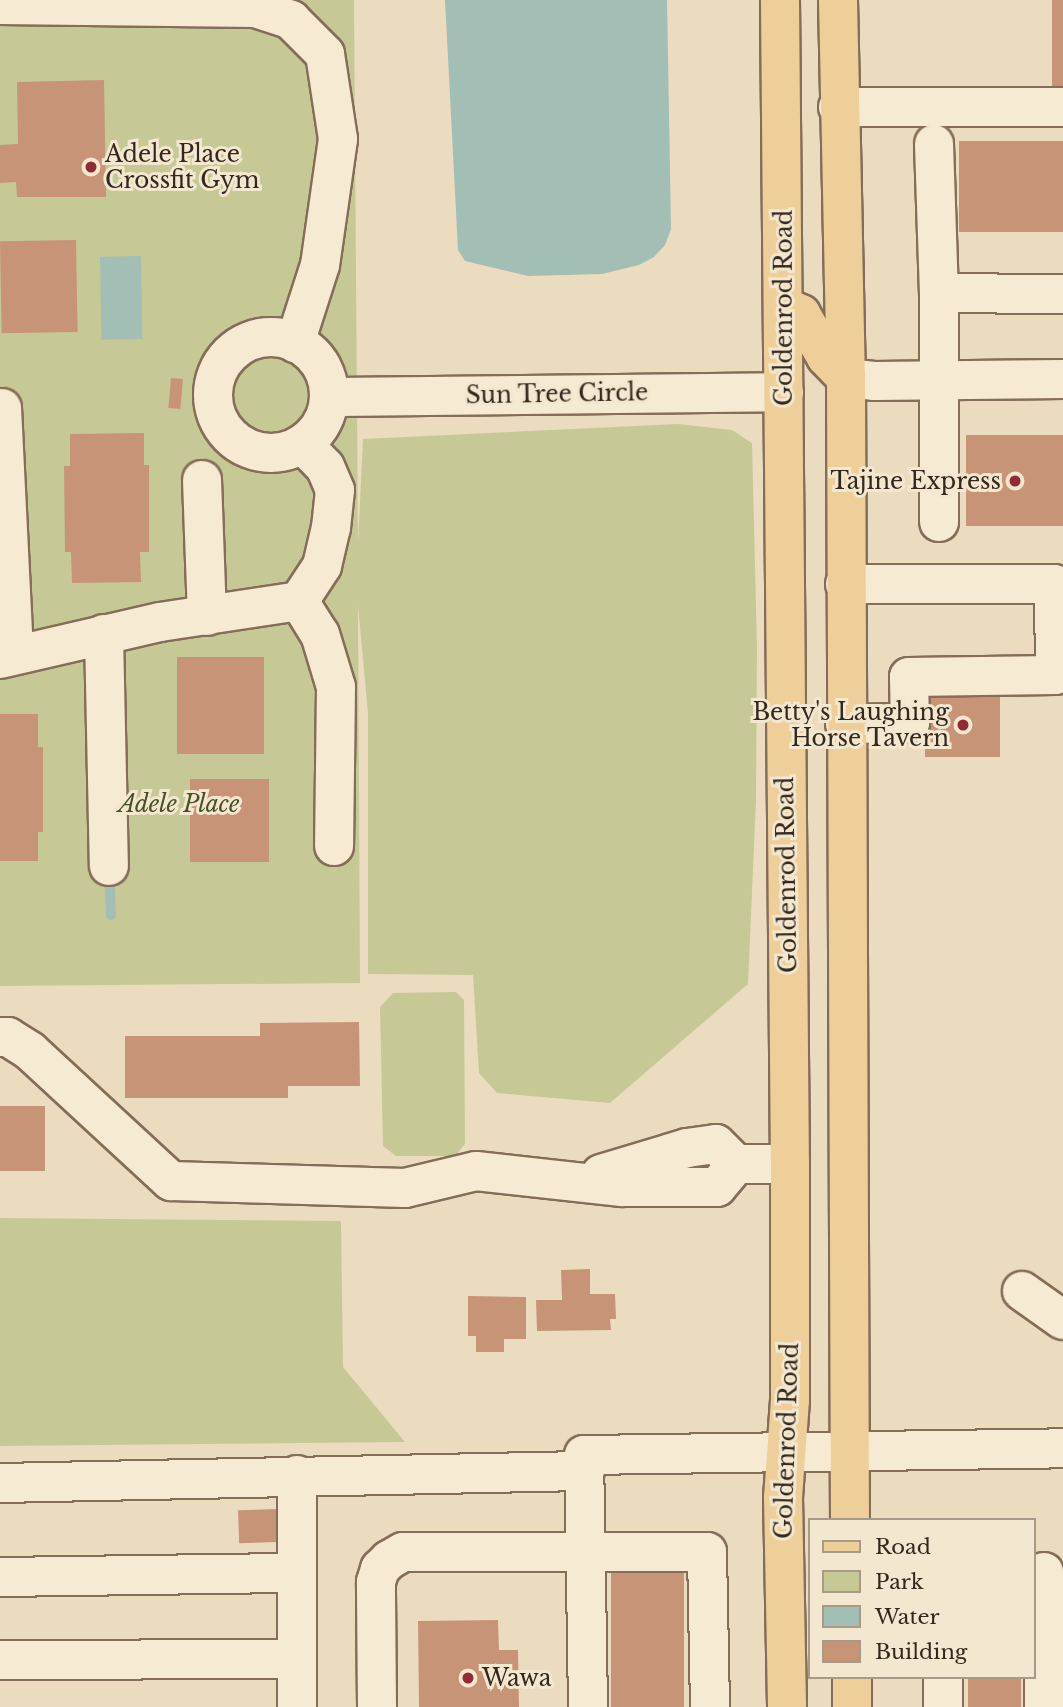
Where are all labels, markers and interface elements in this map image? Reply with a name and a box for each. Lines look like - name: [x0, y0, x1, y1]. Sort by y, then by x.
- place label: Adele Place Crossfit Gym: [105, 140, 259, 194]
- marker: Adele Place Crossfit Gym: [83, 159, 99, 175]
- street label: Goldenrod Road: [770, 210, 798, 406]
- street label: Sun Tree Circle: [465, 379, 649, 409]
- place label: Tajine Express: [831, 467, 1001, 495]
- marker: Tajine Express: [1007, 473, 1023, 489]
- place label: Betty's Laughing Horse Tavern: [752, 698, 949, 752]
- marker: Betty's Laughing Horse Tavern: [955, 717, 971, 733]
- street label: Goldenrod Road: [771, 777, 803, 973]
- park label: Adele Place: [119, 790, 239, 818]
- street label: Goldenrod Road: [770, 1342, 804, 1540]
- legend: [808, 1518, 1035, 1679]
- text: Road: [875, 1534, 931, 1560]
- text: Park: [875, 1569, 924, 1595]
- text: Water: [875, 1604, 939, 1630]
- text: Building: [875, 1639, 967, 1665]
- place label: Wawa: [482, 1664, 551, 1692]
- marker: Wawa: [460, 1670, 476, 1686]

